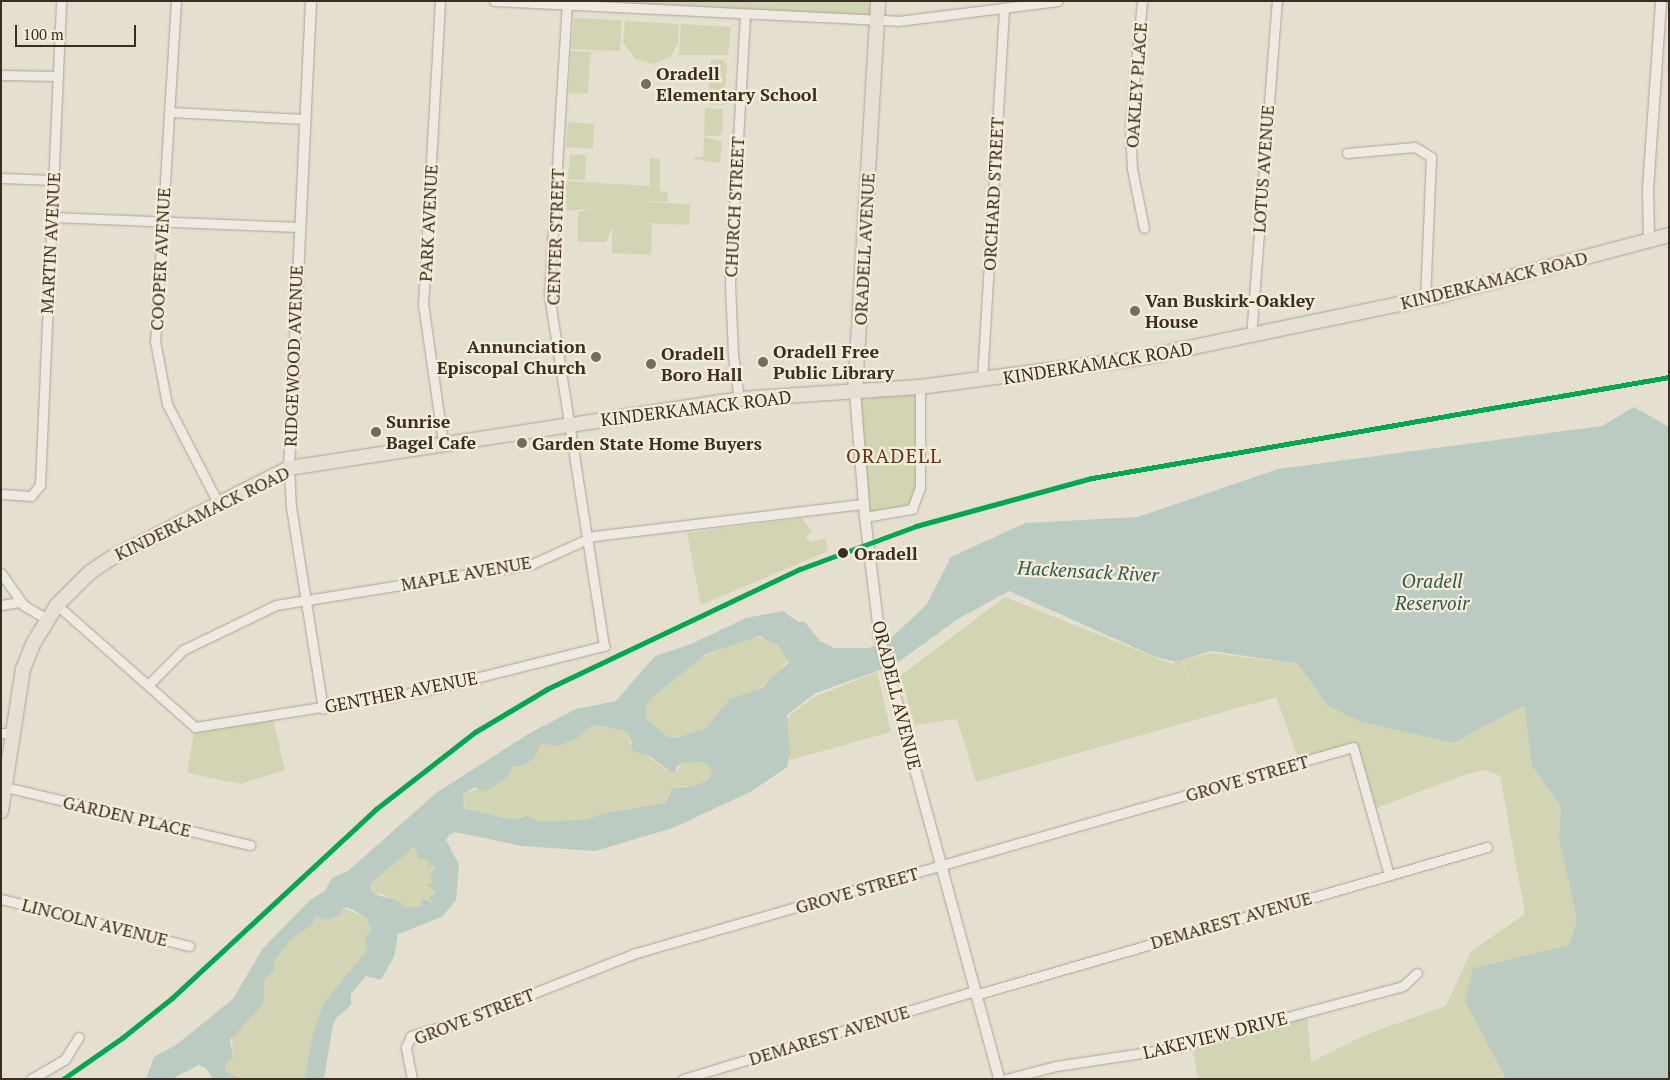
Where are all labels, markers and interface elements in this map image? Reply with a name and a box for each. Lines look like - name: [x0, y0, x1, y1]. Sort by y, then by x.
- scale bar: [18, 15, 139, 47]
- street label: OAKLEY PLACE: [1121, 21, 1151, 149]
- text: 100 m: [23, 24, 64, 44]
- place label: Oradell Elementary School: [656, 63, 818, 106]
- marker: Oradell Elementary School: [640, 78, 652, 90]
- street label: LOTUS AVENUE: [1248, 104, 1278, 234]
- street label: ORCHARD STREET: [978, 116, 1008, 272]
- street label: CHURCH STREET: [720, 136, 748, 278]
- street label: PARK AVENUE: [414, 163, 442, 283]
- street label: CENTER STREET: [542, 168, 568, 306]
- street label: MARTIN AVENUE: [35, 171, 65, 315]
- street label: ORADELL AVENUE: [849, 172, 879, 326]
- street label: COOPER AVENUE: [145, 187, 175, 331]
- street label: KINDERKAMACK ROAD: [1398, 246, 1590, 314]
- street label: RIDGEWOOD AVENUE: [279, 264, 307, 448]
- place label: Van Buskirk-Oakley House: [1145, 290, 1315, 332]
- marker: Van Buskirk-Oakley House: [1129, 305, 1141, 317]
- place label: Annunciation Episcopal Church: [437, 336, 586, 378]
- street label: KINDERKAMACK ROAD: [1001, 337, 1195, 389]
- place label: Oradell Free Public Library: [773, 341, 894, 384]
- place label: Oradell Boro Hall: [661, 343, 743, 386]
- marker: Annunciation Episcopal Church: [590, 351, 602, 363]
- marker: Oradell Free Public Library: [757, 356, 769, 368]
- marker: Oradell Boro Hall: [645, 358, 657, 370]
- street label: KINDERKAMACK ROAD: [599, 386, 793, 430]
- place label: Sunrise Bagel Cafe: [386, 411, 476, 454]
- marker: Sunrise Bagel Cafe: [370, 426, 382, 438]
- place label: Garden State Home Buyers: [532, 432, 762, 454]
- marker: Garden State Home Buyers: [516, 437, 528, 449]
- district label: ORADELL: [845, 443, 943, 467]
- street label: KINDERKAMACK ROAD: [111, 461, 293, 565]
- place label: Oradell: [854, 542, 918, 564]
- marker: Oradell: [836, 546, 850, 560]
- street label: MAPLE AVENUE: [399, 551, 533, 595]
- water label: Hackensack River: [1017, 556, 1159, 586]
- water label: Oradell Reservoir: [1395, 570, 1469, 614]
- street label: ORADELL AVENUE: [868, 618, 926, 772]
- street label: GENTHER AVENUE: [323, 667, 479, 717]
- street label: GROVE STREET: [1183, 750, 1311, 806]
- street label: GARDEN PLACE: [61, 791, 193, 841]
- street label: GROVE STREET: [793, 862, 921, 918]
- street label: DEMAREST AVENUE: [1148, 887, 1314, 953]
- street label: LINCOLN AVENUE: [19, 893, 171, 951]
- street label: GROVE STREET: [411, 983, 537, 1049]
- street label: DEMAREST AVENUE: [746, 1000, 912, 1070]
- street label: LAKEVIEW DRIVE: [1141, 1007, 1289, 1063]

